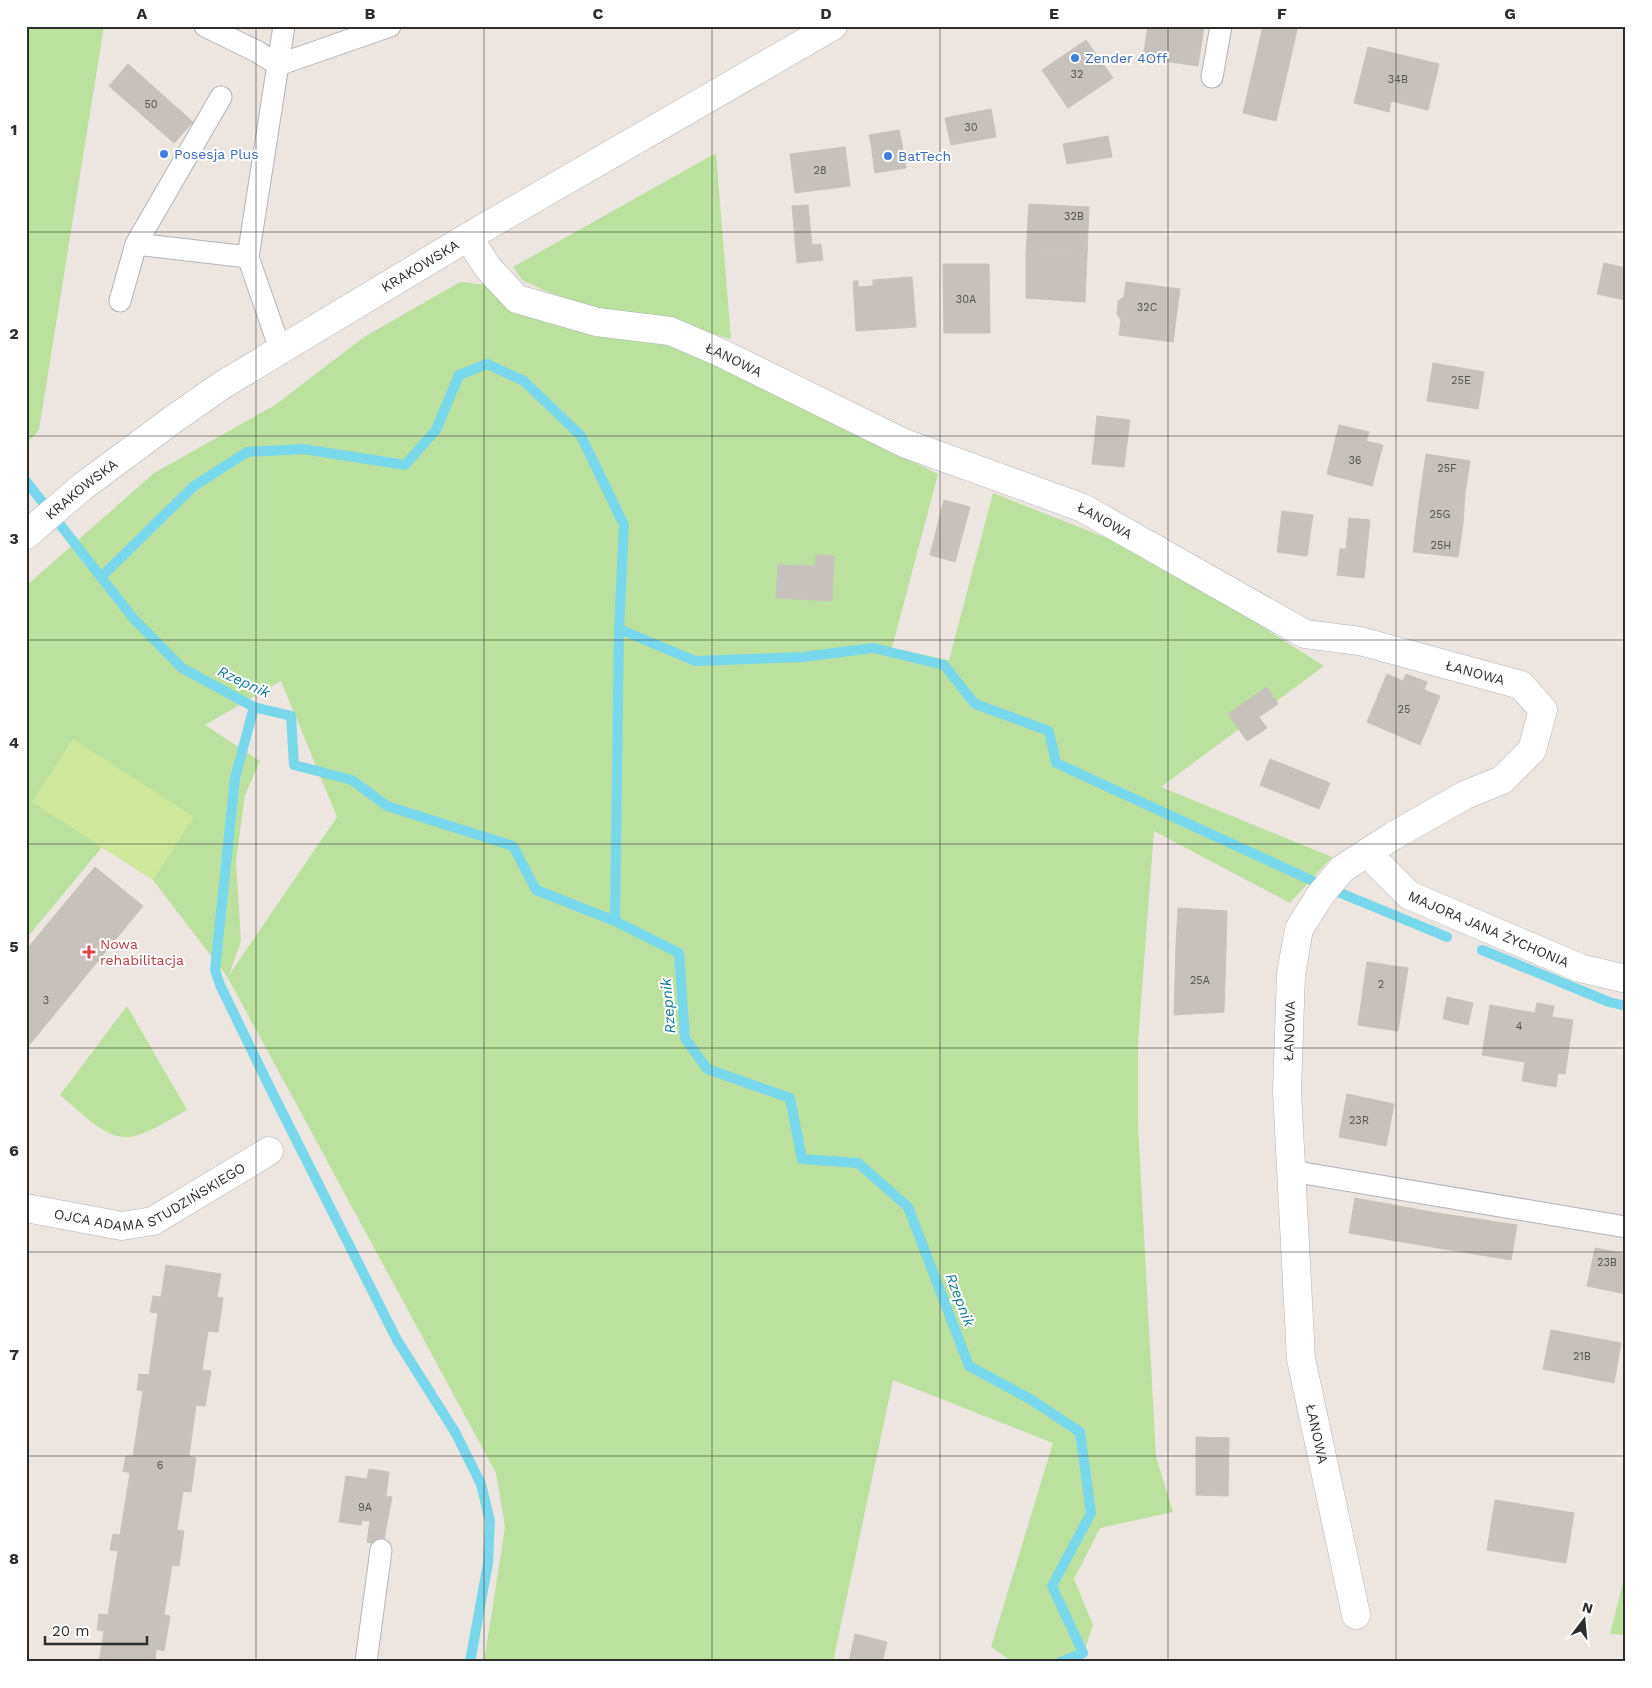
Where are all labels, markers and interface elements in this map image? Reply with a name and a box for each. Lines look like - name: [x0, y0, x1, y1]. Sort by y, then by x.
- text: A: [137, 4, 148, 23]
- text: B: [365, 4, 376, 23]
- text: C: [593, 4, 604, 23]
- text: D: [820, 4, 832, 23]
- text: E: [1049, 4, 1059, 23]
- text: F: [1277, 4, 1287, 23]
- text: G: [1504, 4, 1516, 23]
- place label: Zender 4Off: [1085, 50, 1167, 66]
- marker: Zender 4Off: [1069, 52, 1081, 64]
- house number: 32: [1071, 68, 1083, 81]
- house number: 34B: [1388, 73, 1408, 86]
- house number: 50: [144, 98, 158, 111]
- text: 1: [11, 120, 17, 139]
- house number: 30: [964, 121, 978, 134]
- place label: Posesja Plus: [174, 146, 259, 162]
- marker: Posesja Plus: [158, 148, 170, 160]
- place label: BatTech: [898, 148, 951, 164]
- marker: BatTech: [882, 150, 894, 162]
- house number: 28: [813, 164, 827, 177]
- house number: 32B: [1064, 210, 1084, 223]
- street label: KRAKOWSKA: [378, 236, 462, 295]
- house number: 30A: [956, 293, 976, 306]
- house number: 32C: [1137, 301, 1158, 314]
- text: 2: [9, 324, 19, 343]
- street label: ŁANOWA: [703, 339, 765, 380]
- house number: 25E: [1451, 374, 1471, 387]
- house number: 36: [1348, 454, 1362, 467]
- street label: KRAKOWSKA: [42, 456, 121, 523]
- house number: 25F: [1437, 462, 1457, 475]
- street label: ŁANOWA: [1075, 499, 1135, 542]
- house number: 25G: [1430, 508, 1450, 521]
- text: 3: [9, 529, 19, 548]
- house number: 25H: [1431, 539, 1451, 552]
- street label: ŁANOWA: [1444, 657, 1507, 688]
- water label: Rzepnik: [215, 662, 274, 702]
- house number: 25: [1398, 703, 1410, 716]
- text: 4: [9, 733, 19, 752]
- street label: MAJORA JANA ŻYCHONIA: [1406, 888, 1571, 970]
- place label: Nowa rehabilitacja: [100, 936, 184, 968]
- text: 5: [9, 937, 19, 956]
- marker: Nowa rehabilitacja: [82, 945, 96, 959]
- house number: 25A: [1190, 974, 1210, 987]
- water label: Rzepnik: [657, 977, 679, 1035]
- house number: 2: [1378, 978, 1384, 991]
- house number: 3: [43, 994, 49, 1007]
- street label: ŁANOWA: [1280, 1000, 1298, 1062]
- house number: 4: [1516, 1020, 1523, 1033]
- house number: 23R: [1349, 1114, 1369, 1127]
- text: 6: [9, 1141, 19, 1160]
- street label: OJCA ADAMA STUDZIŃSKIEGO: [53, 1159, 248, 1234]
- house number: 23B: [1597, 1256, 1617, 1269]
- water label: Rzepnik: [942, 1271, 979, 1330]
- text: 7: [9, 1345, 19, 1364]
- house number: 21B: [1573, 1350, 1591, 1363]
- street label: ŁANOWA: [1303, 1402, 1331, 1465]
- house number: 6: [157, 1459, 164, 1472]
- house number: 9A: [358, 1501, 372, 1514]
- text: 8: [9, 1549, 19, 1568]
- north arrow: [1560, 1596, 1610, 1646]
- text: N: [1580, 1598, 1595, 1617]
- scale bar: [45, 1613, 148, 1645]
- text: 20 m: [52, 1622, 90, 1640]

